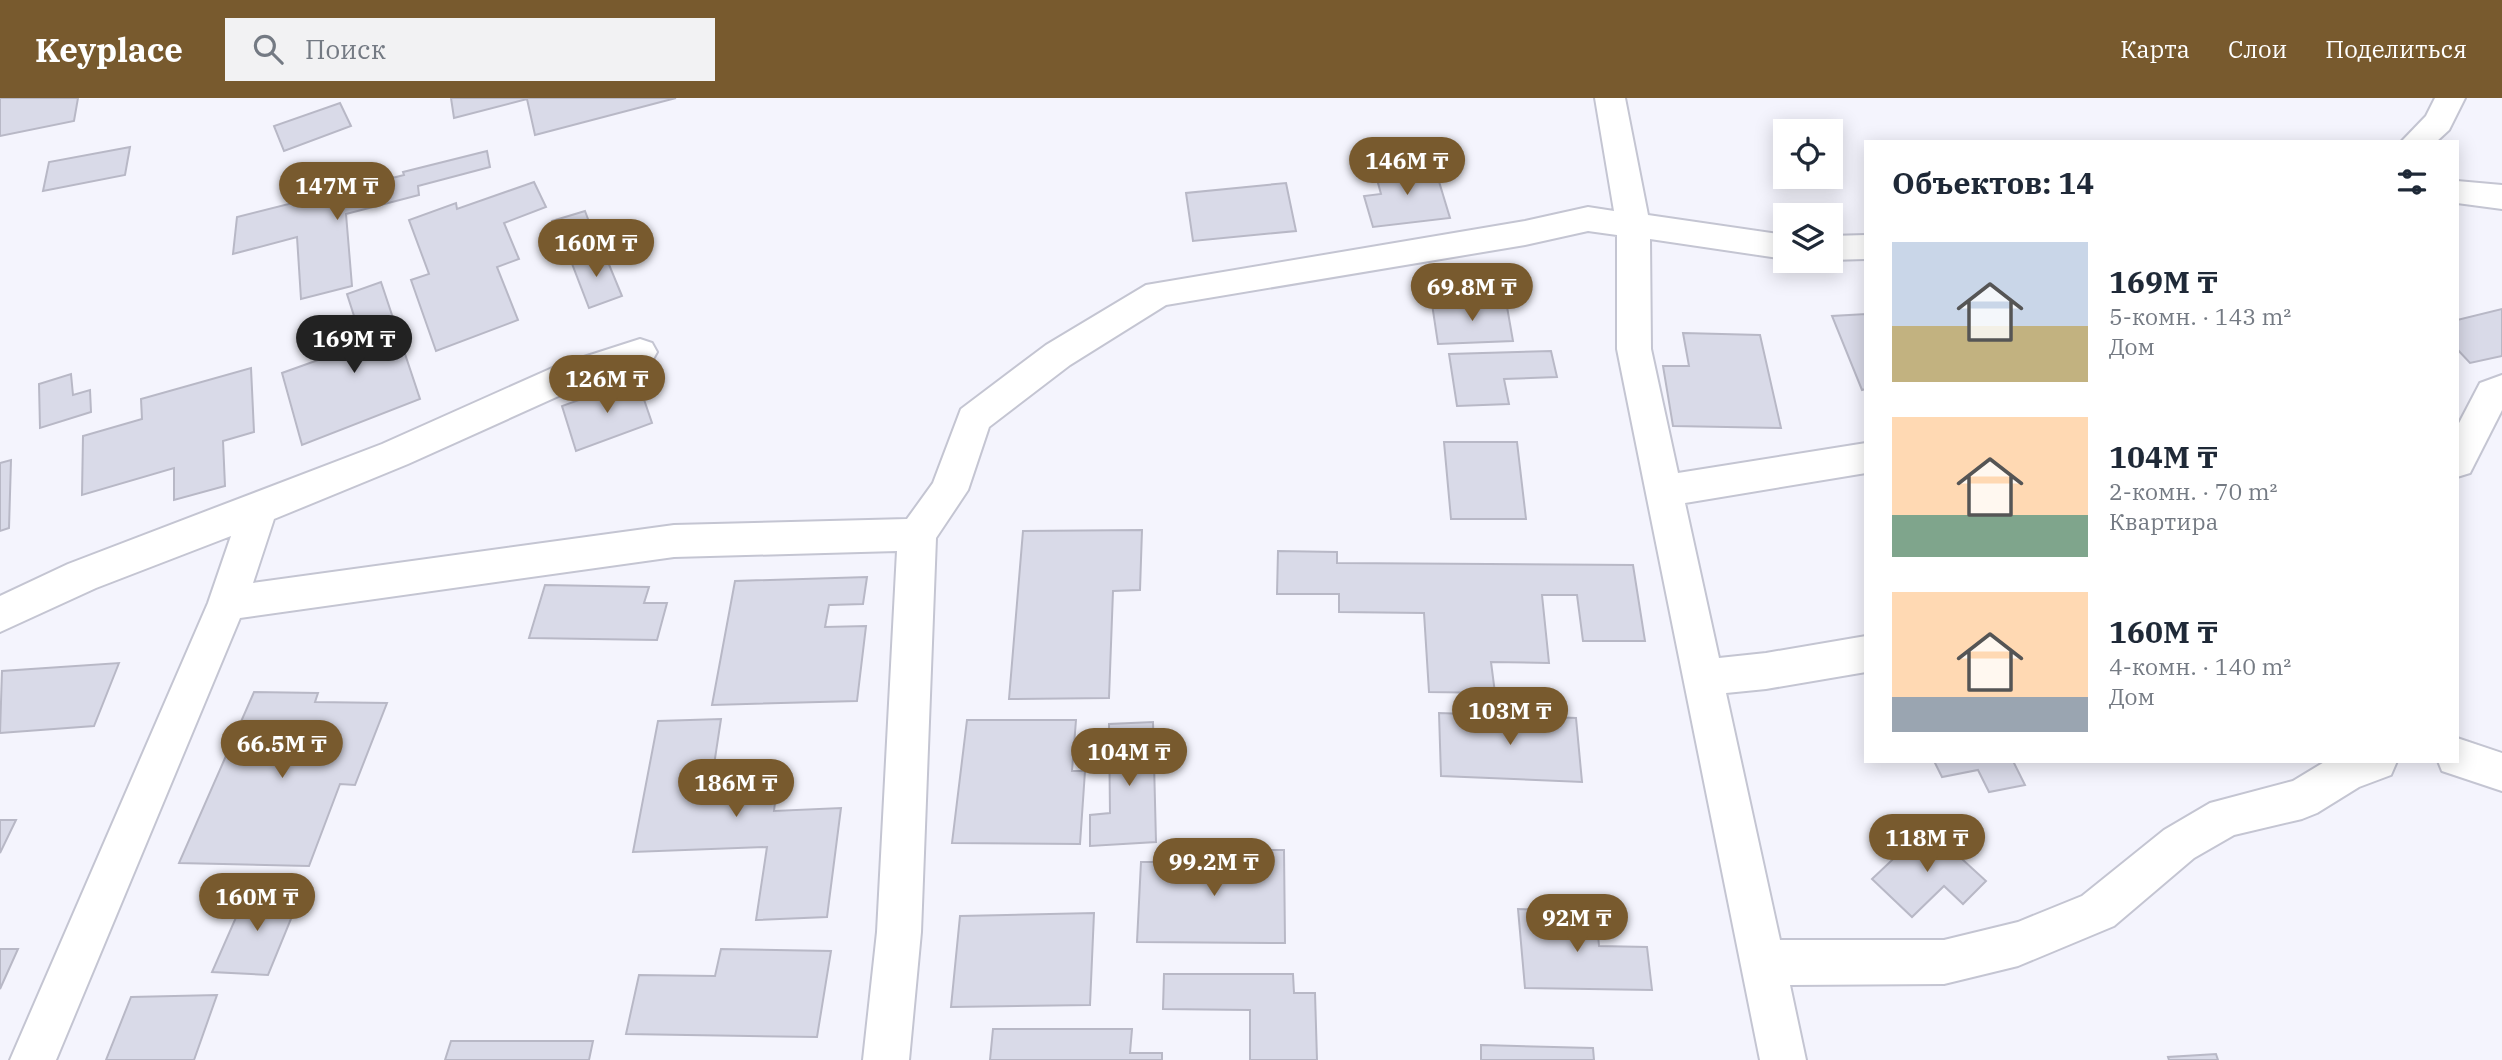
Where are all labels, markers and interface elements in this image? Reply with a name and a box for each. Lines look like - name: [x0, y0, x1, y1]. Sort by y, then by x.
- search box: [225, 18, 715, 81]
- text: Keyplace: [35, 28, 183, 71]
- icon: search: [249, 30, 287, 68]
- text: Поиск: [305, 32, 386, 66]
- text: Карта: [2120, 33, 2190, 65]
- text: Слои: [2228, 33, 2287, 65]
- text: Поделиться: [2325, 33, 2467, 65]
- map controls: [1773, 119, 1843, 273]
- button: locate: [1773, 119, 1843, 189]
- pin: 146M ₸: [1350, 138, 1464, 197]
- text: 146M ₸: [1365, 145, 1449, 175]
- pin: 147M ₸: [280, 162, 394, 222]
- text: Объектов: 14: [1892, 163, 2094, 202]
- icon: filters: [2393, 163, 2431, 201]
- text: 147M ₸: [295, 170, 379, 200]
- button: layers: [1773, 203, 1843, 273]
- pin: 160M ₸: [539, 220, 653, 279]
- text: 160M ₸: [554, 227, 638, 257]
- text: 169M ₸: [2109, 262, 2218, 301]
- pin: 69.8M ₸: [1407, 264, 1537, 323]
- icon: home: [1948, 270, 2032, 354]
- text: 69.8M ₸: [1427, 271, 1517, 301]
- text: 5-комн. · 143 m²: [2109, 301, 2291, 331]
- pin: 169M ₸: [297, 316, 411, 375]
- text: 169M ₸: [312, 323, 396, 353]
- text: Дом: [2109, 331, 2155, 361]
- pin: 126M ₸: [550, 356, 664, 415]
- text: 126M ₸: [565, 363, 649, 393]
- text: 104M ₸: [2109, 437, 2218, 476]
- icon: home: [1948, 445, 2032, 529]
- text: 2-комн. · 70 m²: [2109, 476, 2278, 506]
- text: Квартира: [2109, 506, 2218, 536]
- text: 160M ₸: [2109, 612, 2218, 651]
- icon: home: [1948, 620, 2032, 704]
- text: 4-комн. · 140 m²: [2109, 651, 2291, 681]
- text: Дом: [2109, 681, 2155, 711]
- pin: 103M ₸: [1453, 688, 1567, 747]
- text: 103M ₸: [1468, 695, 1552, 725]
- pin: 66.5M ₸: [217, 720, 347, 780]
- text: 66.5M ₸: [237, 728, 327, 758]
- pin: 104M ₸: [1072, 728, 1186, 788]
- text: 104M ₸: [1087, 736, 1171, 766]
- pin: 186M ₸: [679, 760, 793, 819]
- text: 186M ₸: [694, 767, 778, 797]
- pin: 118M ₸: [1870, 814, 1984, 874]
- text: 118M ₸: [1885, 822, 1969, 852]
- pin: 99.2M ₸: [1149, 838, 1279, 898]
- text: 99.2M ₸: [1169, 846, 1259, 876]
- pin: 160M ₸: [200, 874, 314, 933]
- text: 160M ₸: [215, 881, 299, 911]
- pin: 92M ₸: [1528, 894, 1626, 954]
- text: 92M ₸: [1542, 902, 1612, 932]

